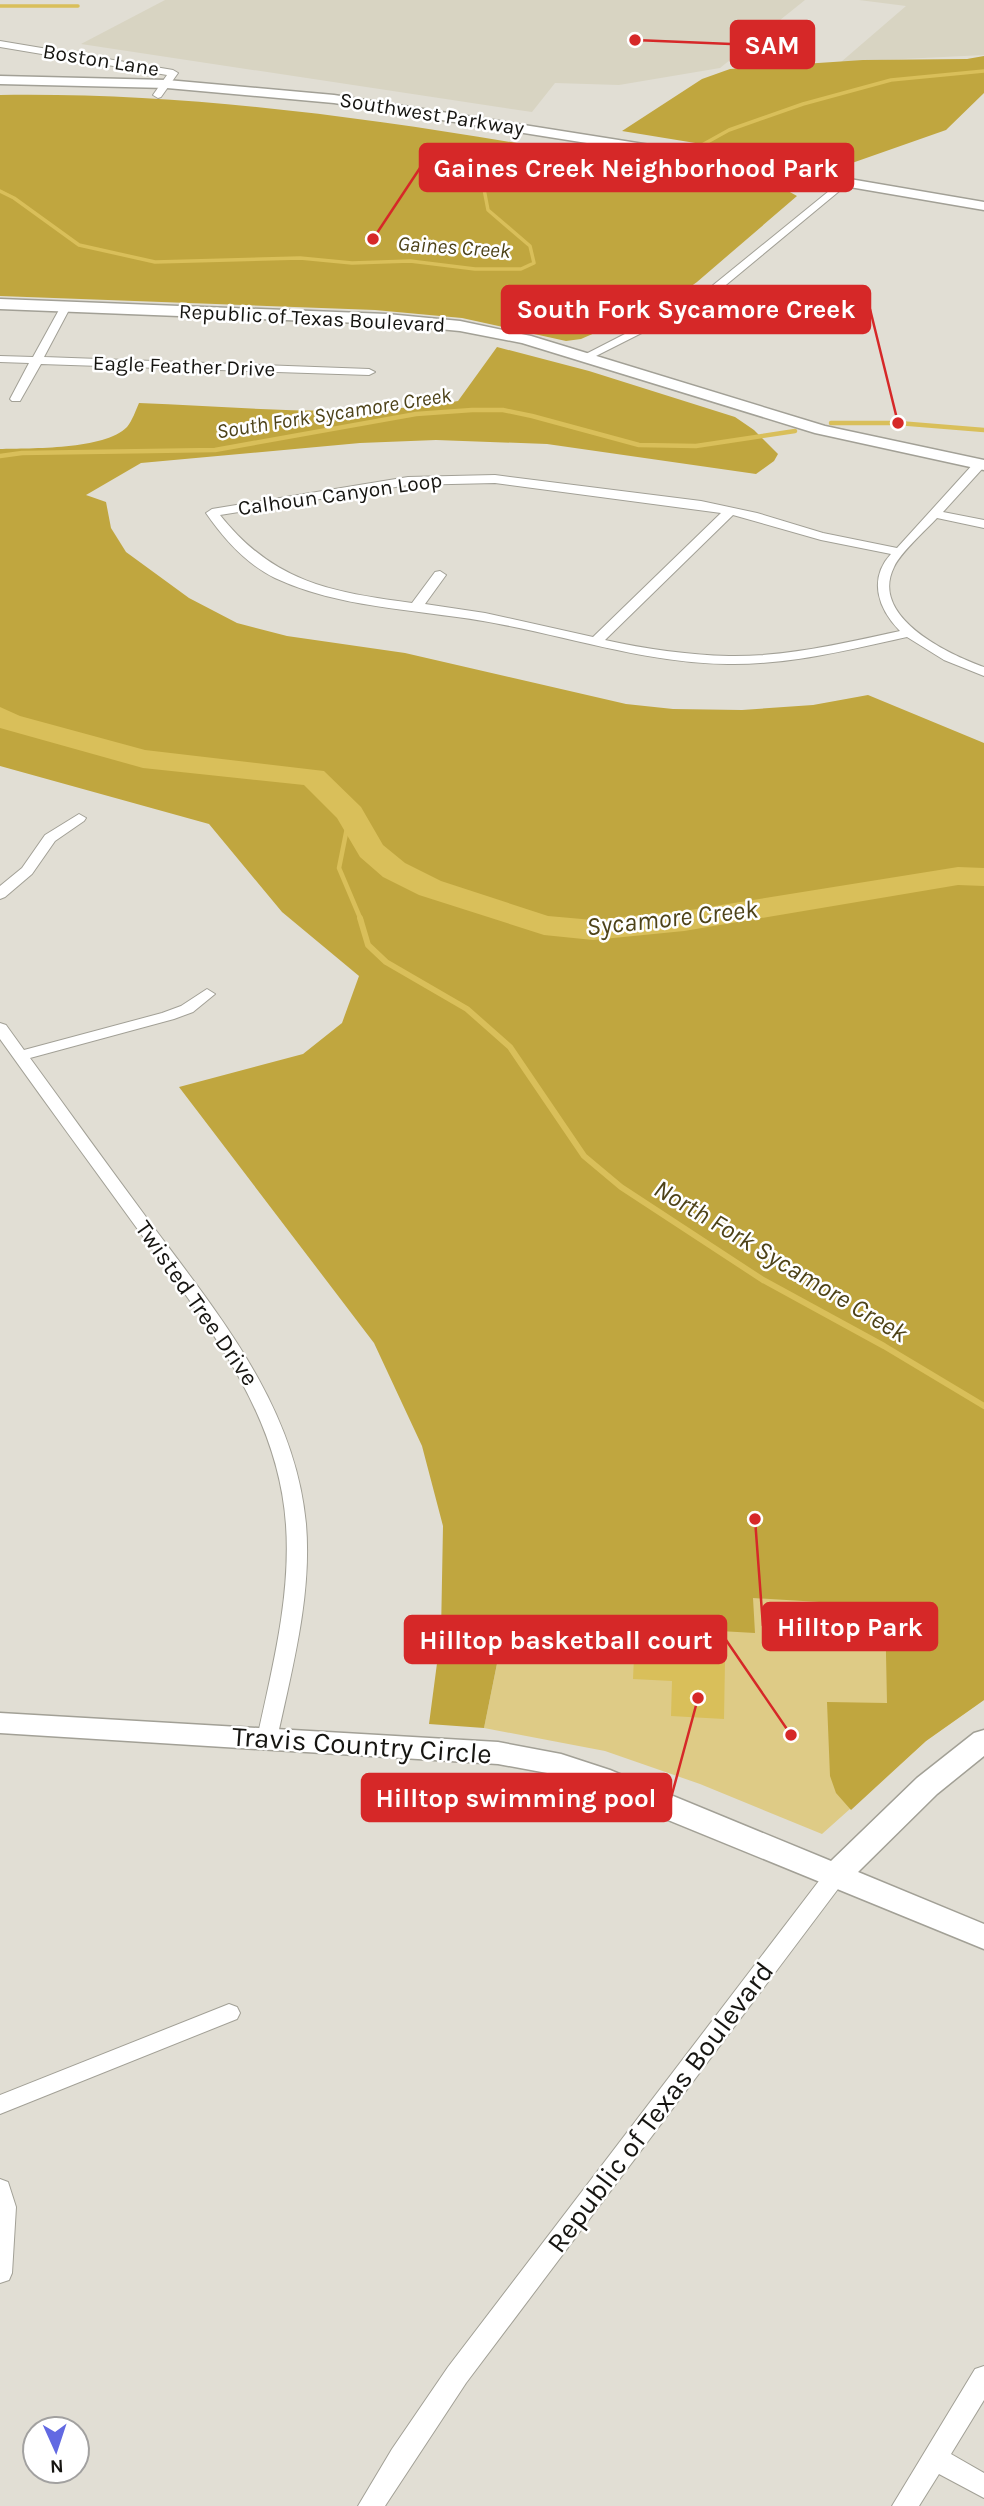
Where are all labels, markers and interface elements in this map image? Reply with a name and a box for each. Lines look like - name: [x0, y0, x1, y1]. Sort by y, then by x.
- callout: SAM: [731, 21, 814, 68]
- text: SAM: [744, 30, 800, 61]
- street label: Boston Lane: [41, 39, 161, 81]
- street label: Southwest Parkway: [338, 88, 526, 140]
- callout: Gaines Creek Neighborhood Park: [420, 144, 853, 191]
- text: Gaines Creek Neighborhood Park: [433, 153, 839, 184]
- water label: Gaines Creek: [397, 231, 511, 263]
- callout: South Fork Sycamore Creek: [502, 286, 870, 333]
- text: South Fork Sycamore Creek: [516, 294, 856, 325]
- street label: Republic of Texas Boulevard: [178, 299, 446, 337]
- street label: Eagle Feather Drive: [92, 351, 276, 381]
- water label: South Fork Sycamore Creek: [215, 383, 453, 443]
- street label: Calhoun Canyon Loop: [236, 468, 444, 520]
- water label: Sycamore Creek: [585, 893, 760, 942]
- water label: North Fork Sycamore Creek: [648, 1173, 914, 1350]
- street label: Twisted Tree Drive: [130, 1215, 264, 1391]
- callout: Hilltop Park: [763, 1603, 937, 1650]
- text: Hilltop Park: [777, 1612, 923, 1643]
- callout: Hilltop basketball court: [405, 1616, 726, 1663]
- text: Hilltop basketball court: [419, 1625, 713, 1656]
- street label: Travis Country Circle: [231, 1719, 493, 1771]
- callout: Hilltop swimming pool: [362, 1774, 671, 1821]
- text: Hilltop swimming pool: [375, 1783, 657, 1814]
- street label: Republic of Texas Boulevard: [540, 1955, 780, 2259]
- north arrow: [21, 2415, 91, 2485]
- text: N: [49, 2455, 64, 2477]

